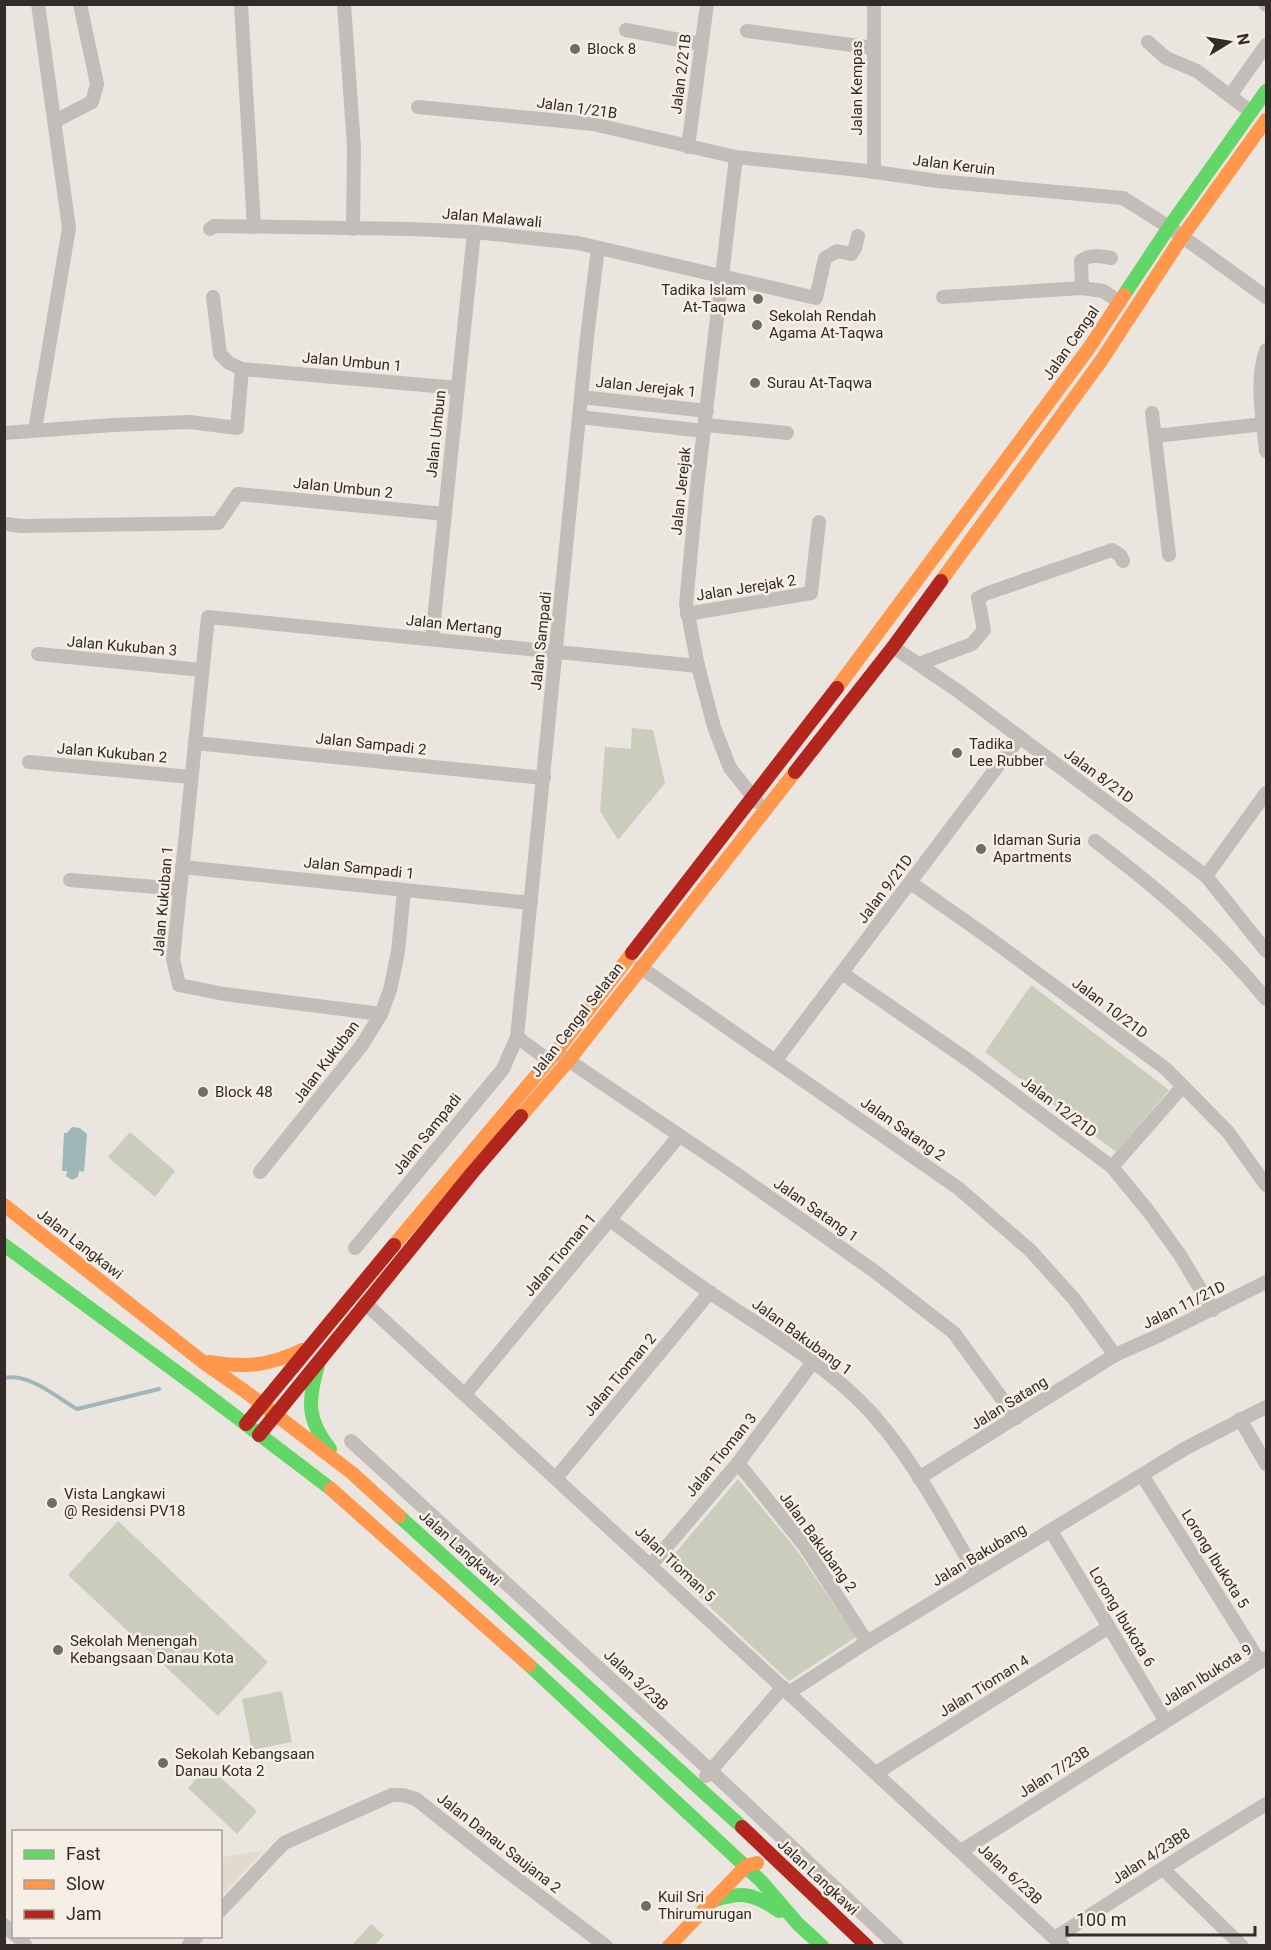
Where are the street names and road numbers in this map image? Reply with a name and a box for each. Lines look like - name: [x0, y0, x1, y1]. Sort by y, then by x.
- street label: Jalan 2/21B: [667, 33, 695, 115]
- street label: Jalan Kempas: [848, 41, 866, 135]
- street label: Jalan 1/21B: [536, 93, 618, 123]
- street label: Jalan Keruin: [912, 151, 996, 179]
- street label: Jalan Malawali: [441, 205, 543, 231]
- street label: Jalan Cengal: [1039, 302, 1103, 384]
- street label: Jalan Umbun 1: [301, 349, 403, 375]
- street label: Jalan Jerejak 1: [595, 373, 697, 401]
- street label: Jalan Umbun: [422, 389, 450, 479]
- street label: Jalan Jerejak: [667, 446, 695, 536]
- street label: Jalan Umbun 2: [292, 474, 394, 502]
- street label: Jalan Jerejak 2: [695, 571, 797, 605]
- street label: Jalan Sampadi: [527, 591, 555, 691]
- street label: Jalan Mertang: [405, 611, 503, 639]
- street label: Jalan Kukuban 3: [66, 632, 178, 660]
- street label: Jalan Sampadi 2: [315, 729, 427, 759]
- street label: Jalan Kukuban 2: [56, 739, 168, 767]
- street label: Jalan 8/21D: [1061, 745, 1137, 807]
- street label: Jalan Kukuban 1: [149, 845, 177, 957]
- street label: Jalan 9/21D: [853, 851, 917, 927]
- street label: Jalan Sampadi 1: [303, 853, 415, 883]
- street label: Jalan Cengal Selatan: [527, 959, 627, 1081]
- street label: Jalan 10/21D: [1069, 974, 1151, 1042]
- street label: Jalan Kukuban: [289, 1017, 363, 1107]
- street label: Jalan 12/21D: [1018, 1073, 1100, 1141]
- street label: Jalan Sampadi: [389, 1090, 465, 1178]
- street label: Jalan Satang 2: [857, 1093, 949, 1165]
- street label: Jalan Satang 1: [770, 1174, 862, 1246]
- street label: Jalan Langkawi: [34, 1205, 126, 1283]
- street label: Jalan Tioman 1: [520, 1210, 600, 1300]
- street label: Jalan 11/21D: [1140, 1277, 1228, 1333]
- street label: Jalan Bakubang 1: [749, 1295, 855, 1379]
- street label: Jalan Tioman 2: [580, 1330, 660, 1420]
- street label: Jalan Satang: [967, 1372, 1051, 1434]
- street label: Jalan Tioman 3: [682, 1409, 760, 1501]
- street label: Jalan Bakubang 2: [776, 1489, 860, 1595]
- street label: Lorong Ibukota 5: [1178, 1506, 1252, 1612]
- street label: Jalan Langkawi: [415, 1507, 505, 1589]
- street label: Jalan Bakubang: [929, 1520, 1029, 1590]
- street label: Jalan Tioman 5: [631, 1522, 719, 1606]
- street label: Lorong Ibukota 6: [1085, 1564, 1159, 1670]
- street label: Jalan Ibukota 9: [1159, 1640, 1255, 1710]
- street label: Jalan 3/23B: [600, 1646, 672, 1714]
- street label: Jalan Tioman 4: [936, 1651, 1033, 1721]
- street label: Jalan 7/23B: [1015, 1742, 1093, 1802]
- street label: Jalan Danau Saujana 2: [433, 1789, 565, 1897]
- street label: Jalan 4/23B8: [1109, 1824, 1193, 1888]
- street label: Jalan Langkawi: [774, 1835, 862, 1919]
- street label: Jalan 6/23B: [974, 1840, 1046, 1908]

